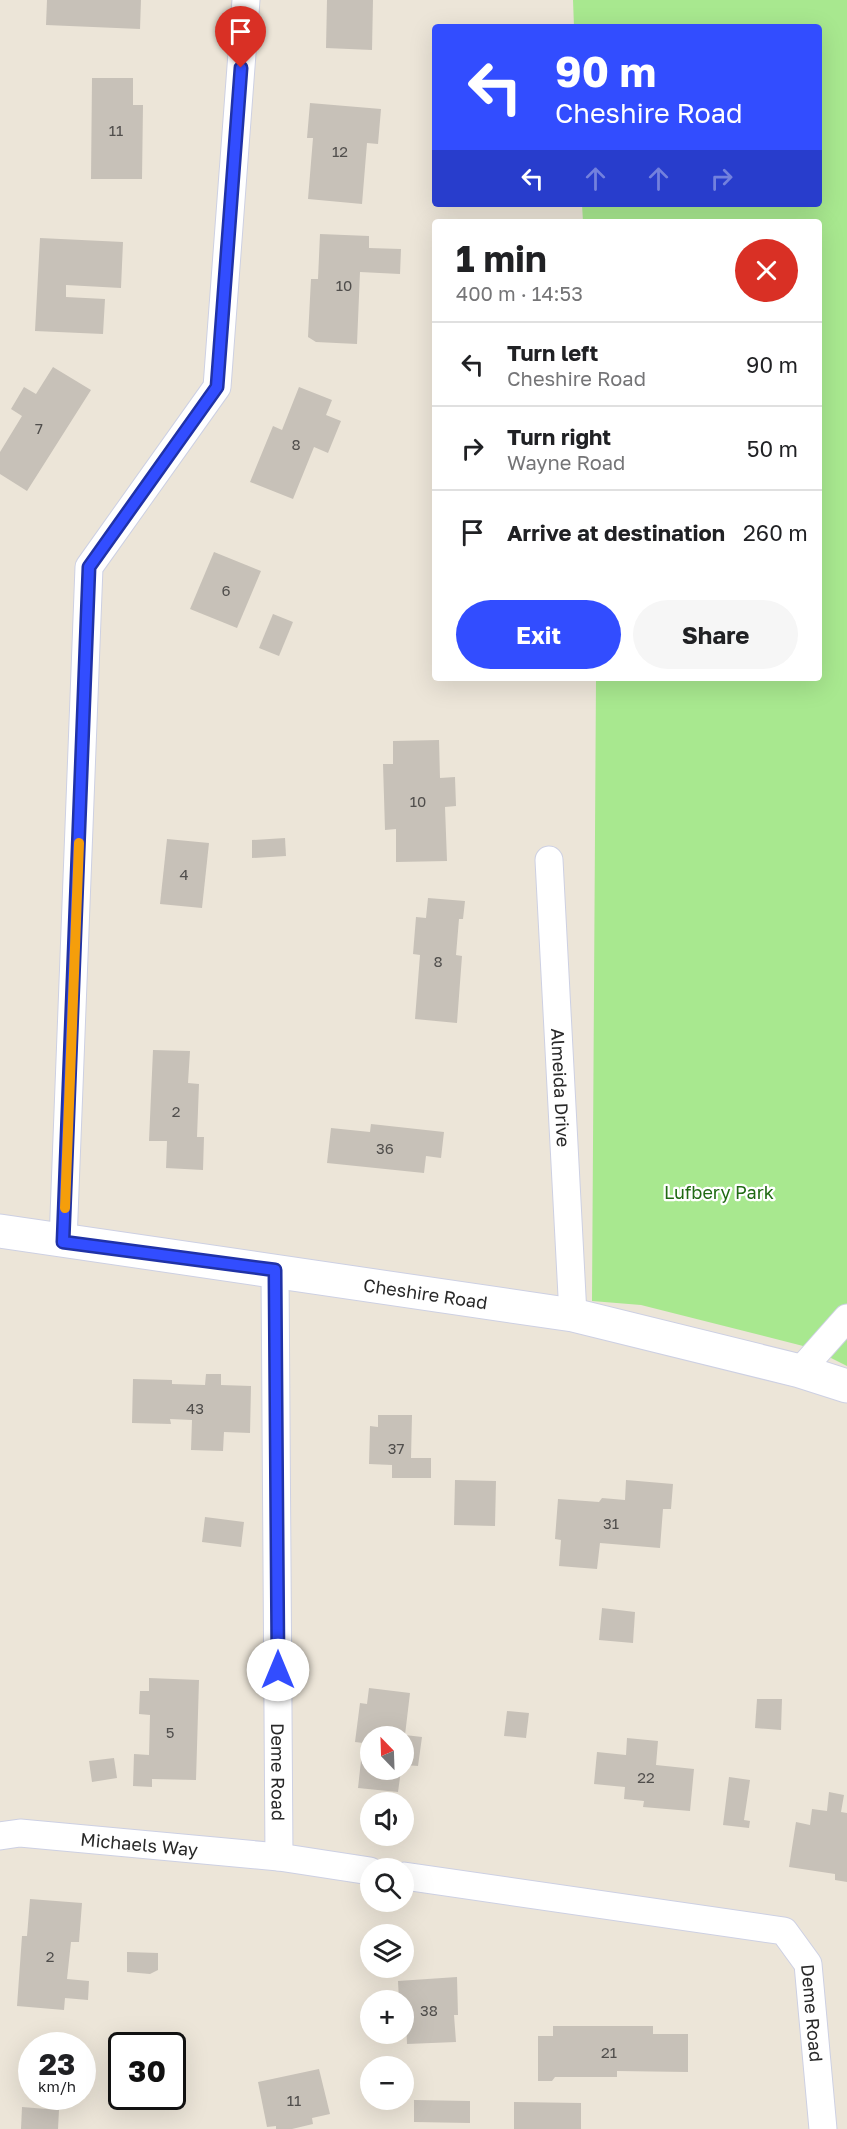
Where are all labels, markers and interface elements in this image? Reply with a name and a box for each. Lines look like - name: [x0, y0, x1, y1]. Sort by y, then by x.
- pin: [215, 6, 266, 68]
- icon: arrive: [224, 15, 257, 48]
- text: 90 m: [555, 46, 656, 96]
- icon: left: [456, 48, 534, 126]
- text: Cheshire Road: [555, 97, 743, 129]
- house number: 11: [109, 121, 123, 139]
- house number: 12: [332, 142, 348, 160]
- icon: left: [516, 162, 549, 195]
- icon: ahead: [579, 162, 612, 195]
- icon: ahead: [642, 162, 675, 195]
- icon: right: [705, 162, 738, 195]
- text: 1 min: [456, 237, 547, 280]
- button: close: [735, 239, 798, 302]
- house number: 10: [336, 276, 352, 294]
- text: 400 m · 14:53: [456, 281, 583, 305]
- text: Turn left: [507, 339, 598, 366]
- icon: left: [456, 348, 489, 381]
- text: 90 m: [746, 351, 798, 378]
- text: Cheshire Road: [507, 366, 646, 390]
- house number: 7: [35, 419, 43, 437]
- text: Turn right: [507, 423, 611, 450]
- icon: right: [456, 432, 489, 465]
- house number: 8: [291, 435, 301, 453]
- text: 50 m: [747, 435, 798, 462]
- text: Wayne Road: [507, 450, 625, 474]
- icon: arrive: [456, 516, 489, 549]
- text: Arrive at destination: [507, 519, 725, 546]
- text: 260 m: [743, 519, 808, 546]
- house number: 6: [221, 581, 231, 599]
- button: Exit: [456, 600, 621, 669]
- button: Share: [633, 600, 798, 669]
- house number: 10: [410, 792, 426, 810]
- house number: 4: [179, 865, 189, 883]
- house number: 8: [433, 952, 443, 970]
- street label: Almeida Drive: [547, 1028, 575, 1148]
- house number: 2: [172, 1102, 180, 1120]
- house number: 36: [376, 1139, 394, 1157]
- park label: Lufbery Park: [664, 1181, 774, 1203]
- street label: Cheshire Road: [362, 1273, 489, 1313]
- house number: 43: [186, 1399, 204, 1417]
- house number: 37: [388, 1439, 404, 1457]
- house number: 31: [603, 1514, 619, 1532]
- position arrow: [246, 1638, 310, 1702]
- house number: 5: [166, 1723, 174, 1741]
- street label: Deme Road: [267, 1723, 290, 1821]
- north arrow: [360, 1726, 414, 1780]
- map controls: [360, 1726, 414, 2110]
- house number: 22: [637, 1768, 655, 1786]
- button: sound: [360, 1792, 414, 1846]
- street label: Michaels Way: [79, 1828, 199, 1860]
- button: search: [360, 1858, 414, 1912]
- button: layers: [360, 1924, 414, 1978]
- house number: 2: [46, 1947, 54, 1965]
- street label: Deme Road: [797, 1963, 828, 2063]
- button: +: [360, 1990, 414, 2044]
- house number: 38: [420, 2001, 438, 2019]
- speed limit sign: 30: [108, 2032, 186, 2110]
- house number: 21: [601, 2043, 617, 2061]
- text: 23: [39, 2046, 75, 2082]
- button: −: [360, 2056, 414, 2110]
- text: km/h: [38, 2077, 76, 2095]
- house number: 11: [287, 2091, 301, 2109]

